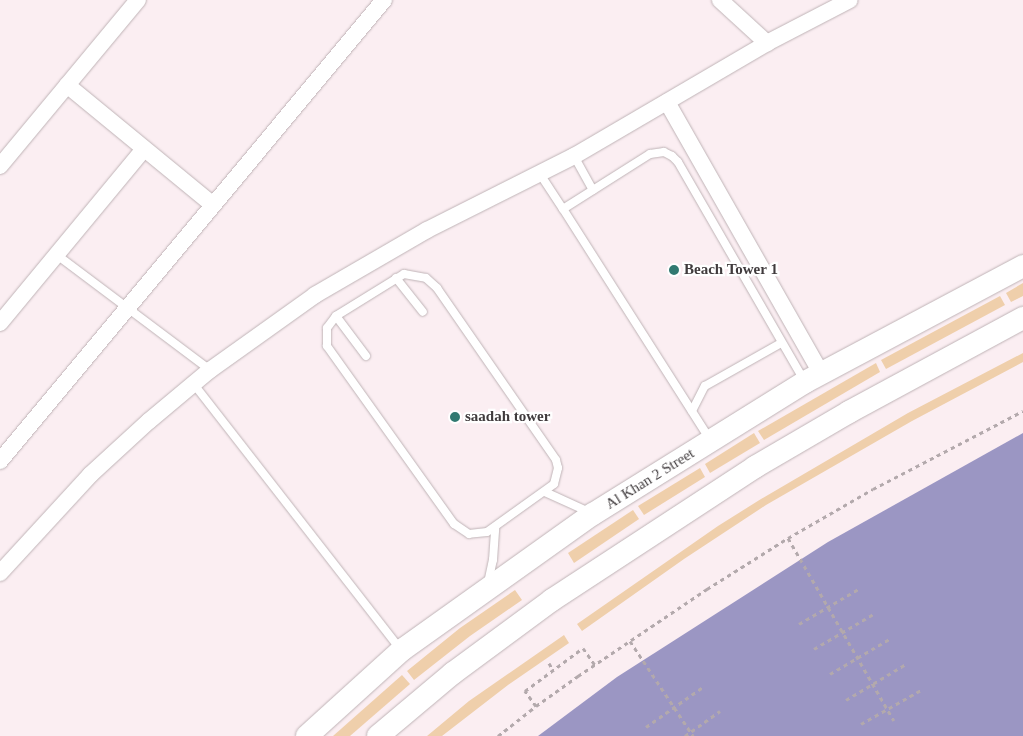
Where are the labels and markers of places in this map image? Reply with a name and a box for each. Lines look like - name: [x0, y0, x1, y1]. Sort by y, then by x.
- place label: Beach Tower 1: [684, 261, 778, 279]
- marker: Beach Tower 1: [668, 264, 680, 276]
- place label: saadah tower: [465, 408, 550, 426]
- marker: saadah tower: [449, 411, 461, 423]

